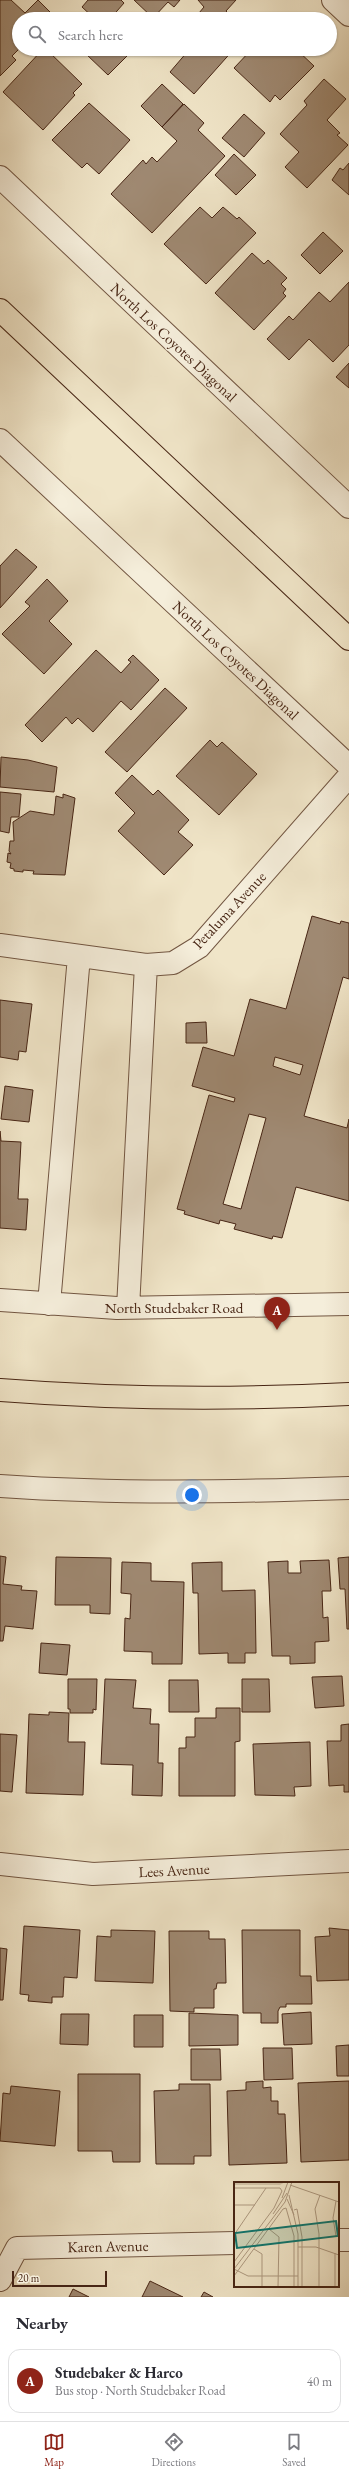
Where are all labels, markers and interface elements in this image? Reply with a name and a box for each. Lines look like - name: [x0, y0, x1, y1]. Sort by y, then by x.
- search box: [12, 12, 337, 56]
- icon: search: [26, 23, 48, 45]
- text: Search here: [58, 25, 123, 44]
- street label: North Los Coyotes Diagonal: [107, 278, 241, 406]
- street label: North Los Coyotes Diagonal: [169, 596, 303, 724]
- street label: Petaluma Avenue: [188, 867, 270, 953]
- pin: A: [264, 1297, 290, 1330]
- street label: North Studebaker Road: [105, 1298, 244, 1317]
- your location: [182, 1485, 202, 1505]
- street label: Lees Avenue: [138, 1859, 210, 1881]
- inset map: [234, 2182, 339, 2287]
- street label: Karen Avenue: [67, 2236, 149, 2256]
- scale bar: [12, 2269, 107, 2288]
- text: 20 m: [18, 2271, 39, 2285]
- text: Nearby: [16, 2312, 68, 2334]
- text: Studebaker & Harco: [55, 2363, 183, 2382]
- text: A: [25, 2373, 35, 2390]
- text: 40 m: [307, 2373, 332, 2390]
- text: Bus stop · North Studebaker Road: [55, 2382, 226, 2399]
- tab: Map: [43, 2431, 65, 2469]
- tab: Directions: [152, 2431, 196, 2469]
- tab: Saved: [282, 2431, 306, 2469]

